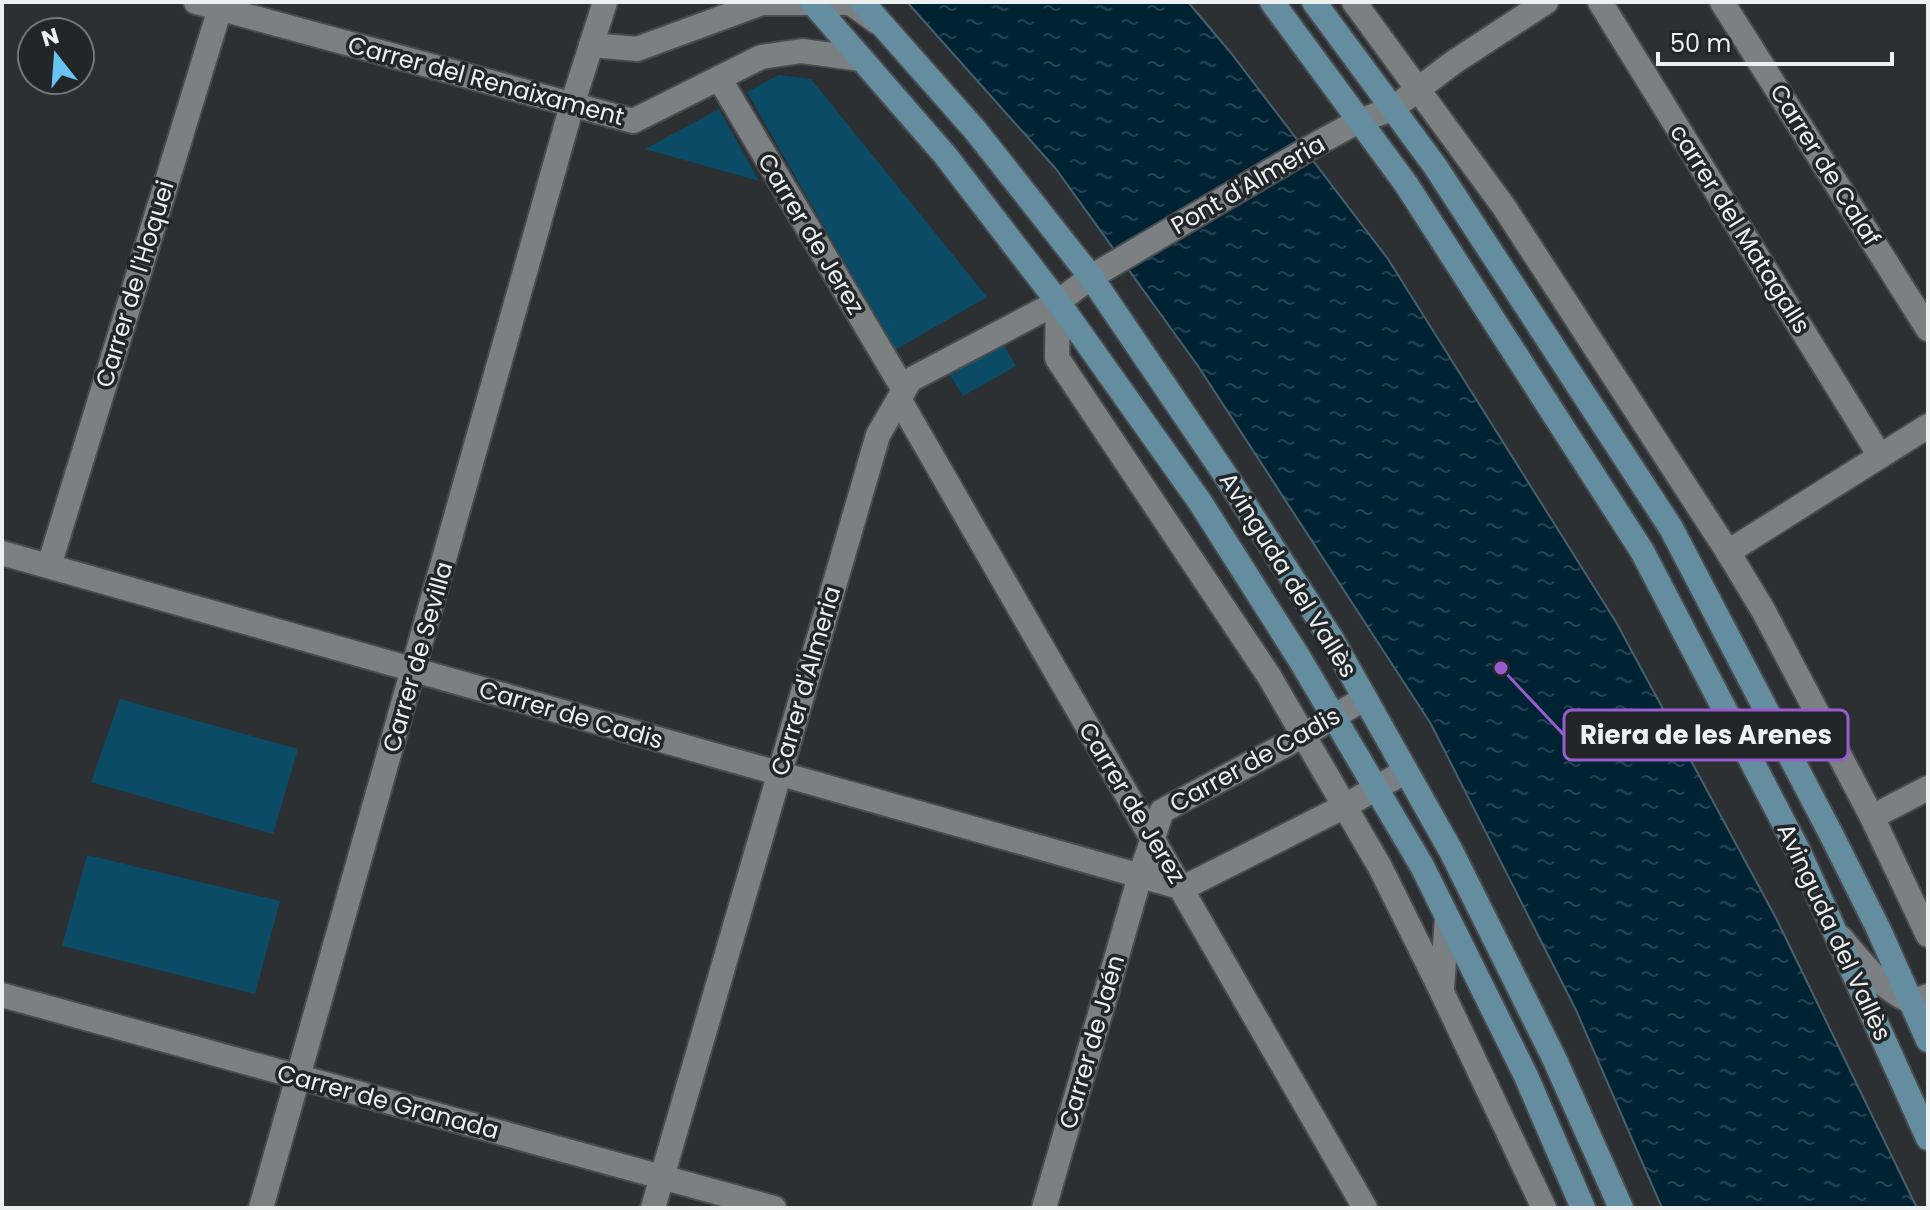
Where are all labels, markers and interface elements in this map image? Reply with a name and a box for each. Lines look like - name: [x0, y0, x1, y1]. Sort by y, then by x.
- north arrow: [16, 16, 96, 96]
- scale bar: [1658, 16, 1892, 66]
- text: N: [38, 20, 63, 55]
- text: 50 m: [1670, 27, 1731, 60]
- street label: Carrer del Renaixament: [344, 28, 628, 133]
- street label: Carrer de Calaf: [1762, 77, 1889, 252]
- street label: carrer del Matagalls: [1663, 118, 1818, 340]
- street label: Pont d'Almeria: [1165, 127, 1331, 242]
- street label: Carrer de Jerez: [750, 147, 873, 321]
- street label: Carrer de l'Hoquei: [87, 176, 182, 391]
- street label: Avinguda del Vallès: [1212, 466, 1365, 684]
- street label: Carrer de Sevilla: [375, 558, 461, 756]
- street label: Carrer d'Almeria: [763, 582, 848, 779]
- street label: Carrer de Cadis: [475, 672, 667, 757]
- street label: Carrer de Cadis: [1164, 699, 1346, 820]
- callout: Riera de les Arenes: [1564, 710, 1848, 760]
- street label: Carrer de Jerez: [1071, 716, 1194, 890]
- text: Riera de les Arenes: [1580, 717, 1832, 753]
- street label: Avinguda del Vallès: [1770, 818, 1899, 1046]
- street label: Carrer de Jaén: [1051, 951, 1132, 1133]
- street label: Carrer de Granada: [274, 1056, 503, 1147]

